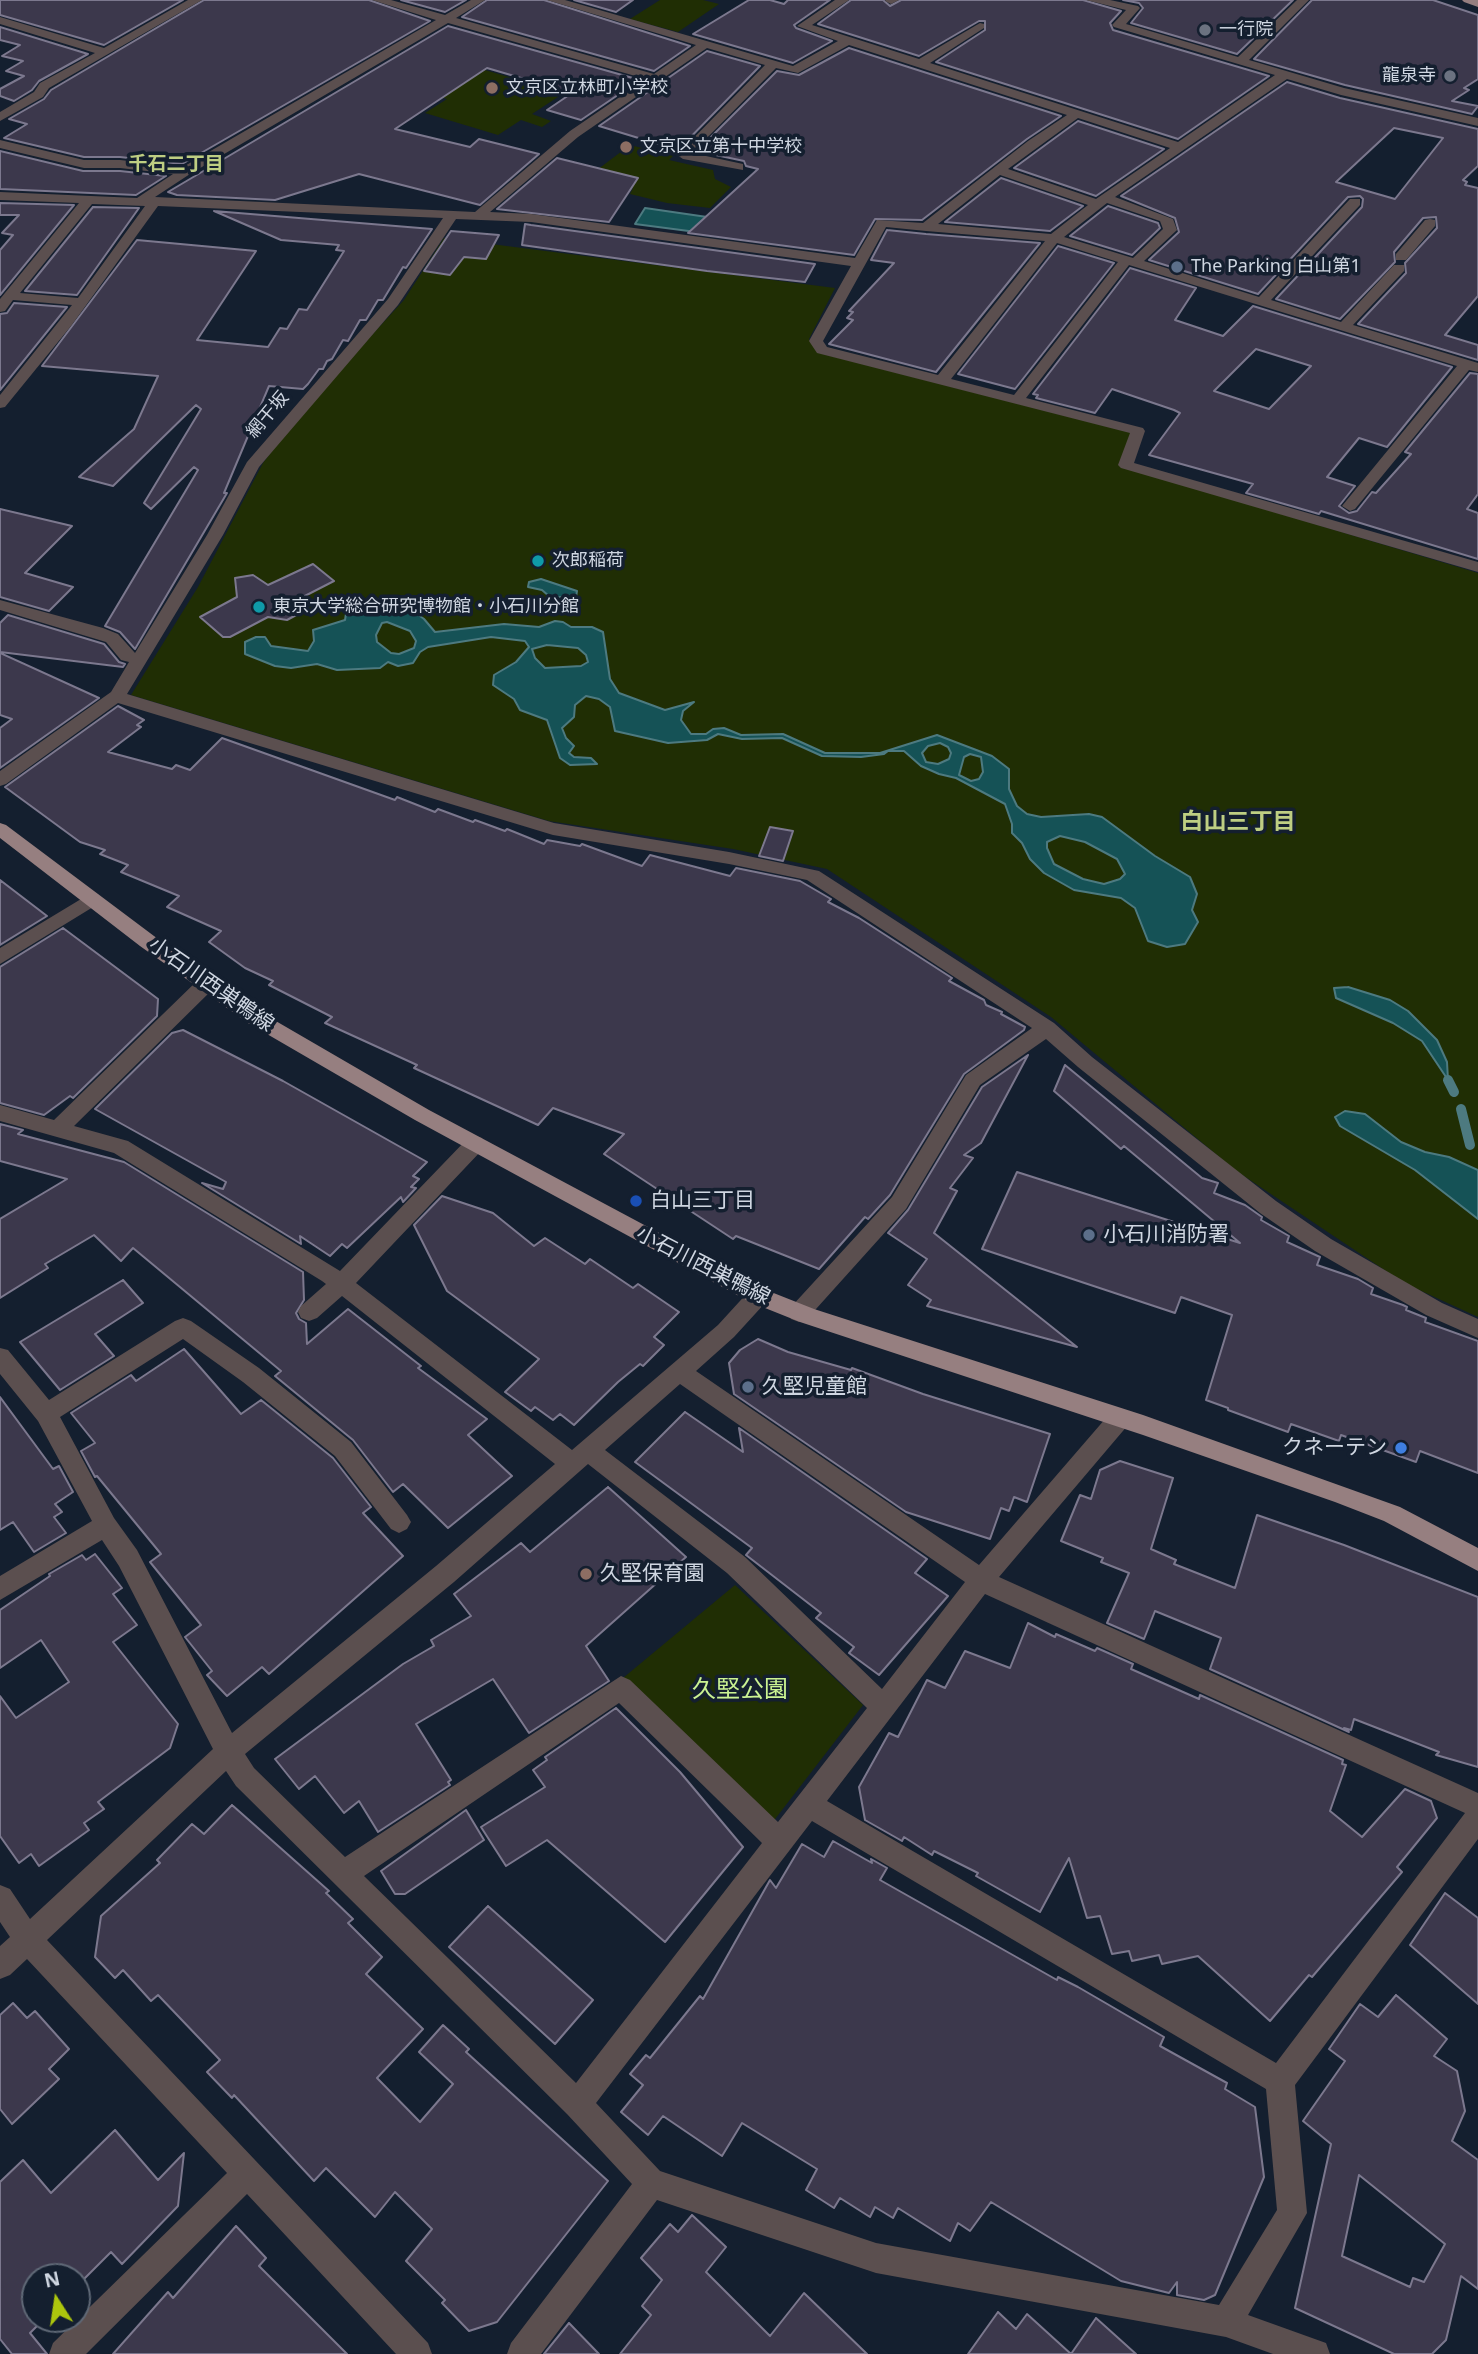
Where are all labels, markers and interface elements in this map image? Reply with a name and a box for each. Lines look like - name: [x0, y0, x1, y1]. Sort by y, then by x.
- place label: 一行院: [1219, 19, 1273, 41]
- marker: 一行院: [1197, 22, 1213, 38]
- place label: 龍泉寺: [1382, 65, 1436, 87]
- marker: 龍泉寺: [1442, 68, 1458, 84]
- place label: 文京区立林町小学校: [506, 77, 668, 99]
- marker: 文京区立林町小学校: [484, 80, 500, 96]
- place label: 文京区立第十中学校: [640, 136, 802, 158]
- marker: 文京区立第十中学校: [618, 139, 634, 155]
- district label: 千石二丁目: [129, 154, 223, 176]
- place label: The Parking 白山第1: [1191, 256, 1361, 278]
- marker: The Parking 白山第1: [1169, 259, 1185, 275]
- street label: 網干坂: [242, 387, 294, 443]
- place label: 次郎稲荷: [552, 550, 624, 572]
- marker: 次郎稲荷: [530, 553, 546, 569]
- place label: 東京大学総合研究博物館・小石川分館: [273, 596, 579, 618]
- marker: 東京大学総合研究博物館・小石川分館: [251, 599, 267, 615]
- district label: 白山三丁目: [1181, 808, 1295, 836]
- street label: 小石川西巣鴨線: [144, 933, 278, 1037]
- place label: 白山三丁目: [650, 1188, 755, 1214]
- marker: 白山三丁目: [628, 1193, 644, 1209]
- street label: 小石川西巣鴨線: [632, 1221, 774, 1311]
- place label: 小石川消防署: [1103, 1222, 1229, 1248]
- marker: 小石川消防署: [1081, 1227, 1097, 1243]
- place label: 久堅児童館: [762, 1374, 867, 1400]
- marker: 久堅児童館: [740, 1379, 756, 1395]
- place label: クネーテン: [1282, 1435, 1387, 1461]
- marker: クネーテン: [1393, 1440, 1409, 1456]
- place label: 久堅保育園: [600, 1561, 705, 1587]
- marker: 久堅保育園: [578, 1566, 594, 1582]
- park label: 久堅公園: [692, 1676, 788, 1704]
- north arrow: [21, 2263, 91, 2333]
- text: N: [42, 2265, 62, 2294]

